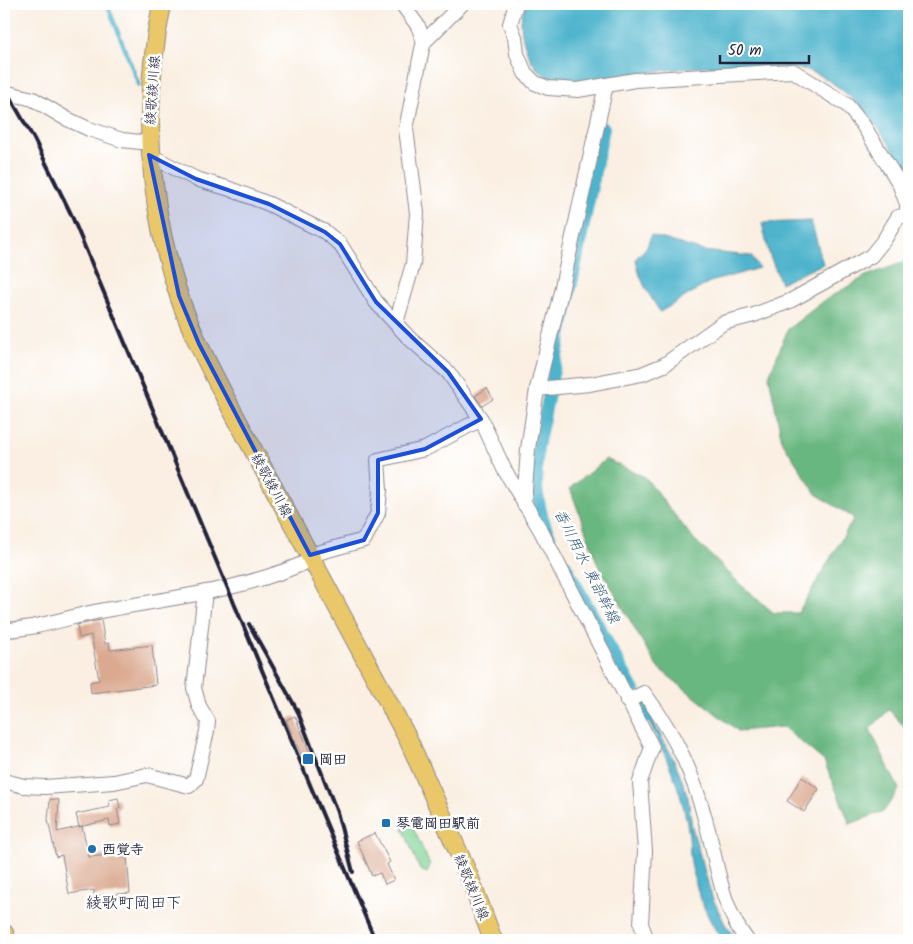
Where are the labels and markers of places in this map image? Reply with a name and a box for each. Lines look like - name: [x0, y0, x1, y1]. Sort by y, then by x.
- place label: 岡田: [319, 749, 347, 771]
- marker: 岡田: [301, 752, 315, 766]
- place label: 琴電岡田駅前: [396, 813, 480, 835]
- marker: 琴電岡田駅前: [380, 817, 392, 829]
- place label: 西覚寺: [102, 839, 144, 861]
- marker: 西覚寺: [86, 843, 98, 855]

